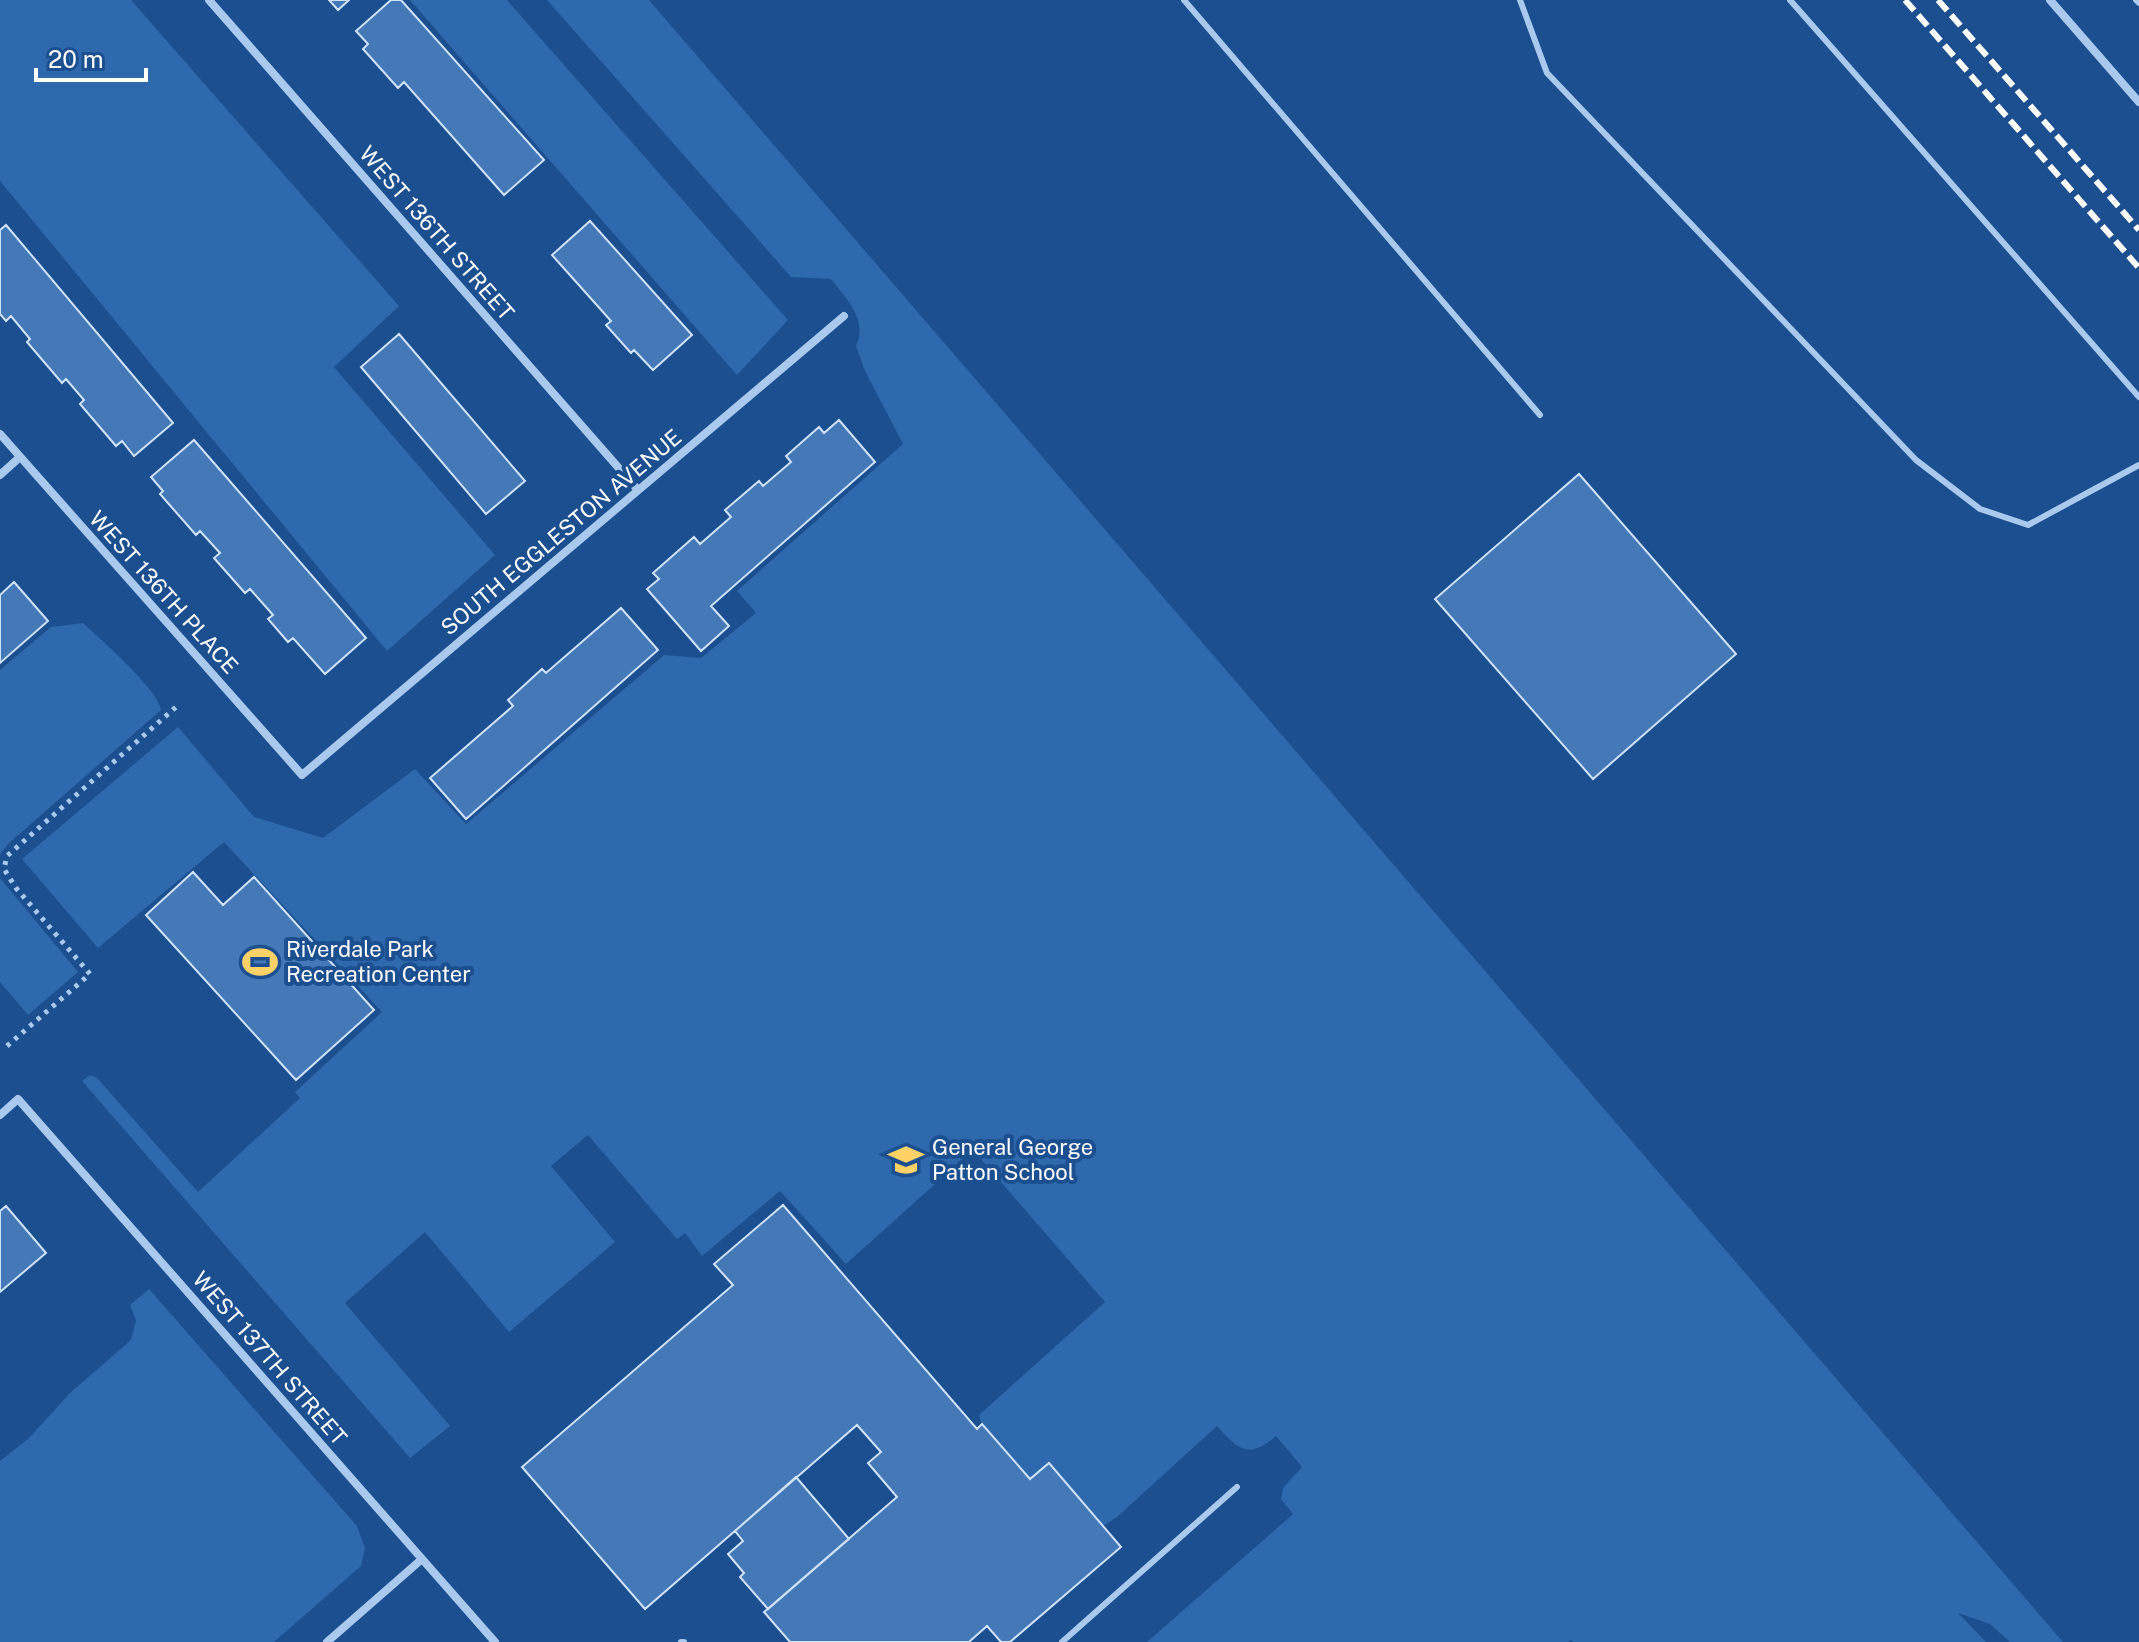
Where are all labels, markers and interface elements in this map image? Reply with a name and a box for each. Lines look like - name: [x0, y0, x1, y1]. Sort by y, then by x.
- scale bar: [36, 32, 146, 82]
- text: 20 m: [48, 45, 104, 73]
- street label: WEST 136TH STREET: [354, 141, 520, 325]
- street label: SOUTH EGGLESTON AVENUE: [435, 424, 687, 640]
- street label: WEST 136TH PLACE: [84, 505, 244, 679]
- place label: Riverdale Park Recreation Center: [286, 936, 471, 987]
- sports icon: Riverdale Park Recreation Center: [241, 943, 279, 981]
- place label: General George Patton School: [932, 1134, 1093, 1185]
- school or university icon: General George Patton School: [887, 1141, 925, 1179]
- street label: WEST 137TH STREET: [188, 1266, 352, 1450]

